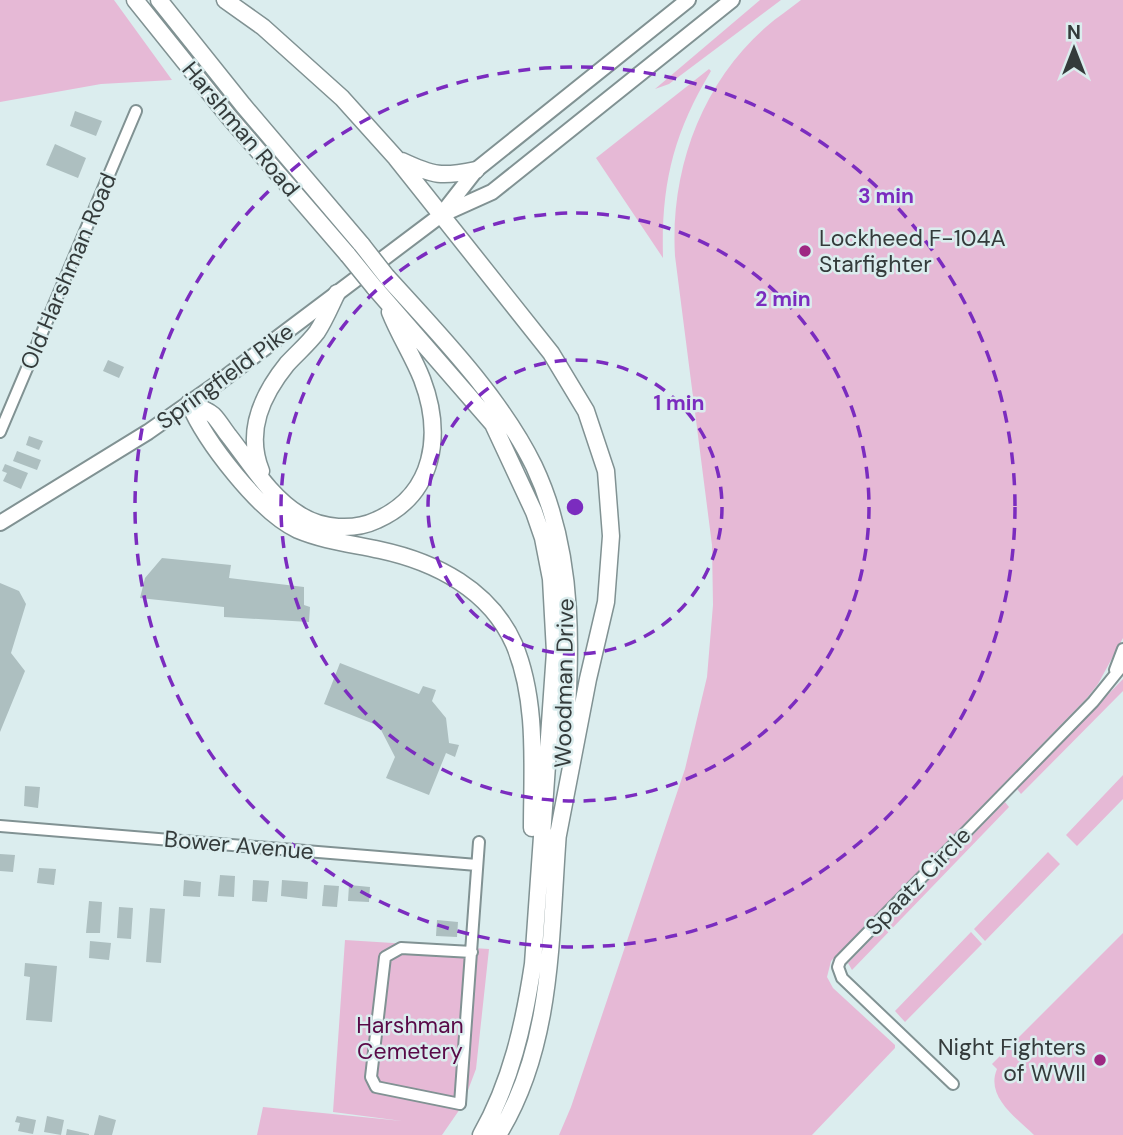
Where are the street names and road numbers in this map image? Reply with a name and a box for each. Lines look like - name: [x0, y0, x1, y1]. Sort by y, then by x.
- street label: Harshman Road: [176, 55, 306, 203]
- street label: Old Harshman Road: [13, 168, 123, 374]
- street label: Springfield Pike: [151, 316, 299, 436]
- street label: Woodman Drive: [548, 598, 580, 768]
- street label: Spaatz Circle: [859, 820, 977, 942]
- street label: Bower Avenue: [163, 824, 315, 866]

